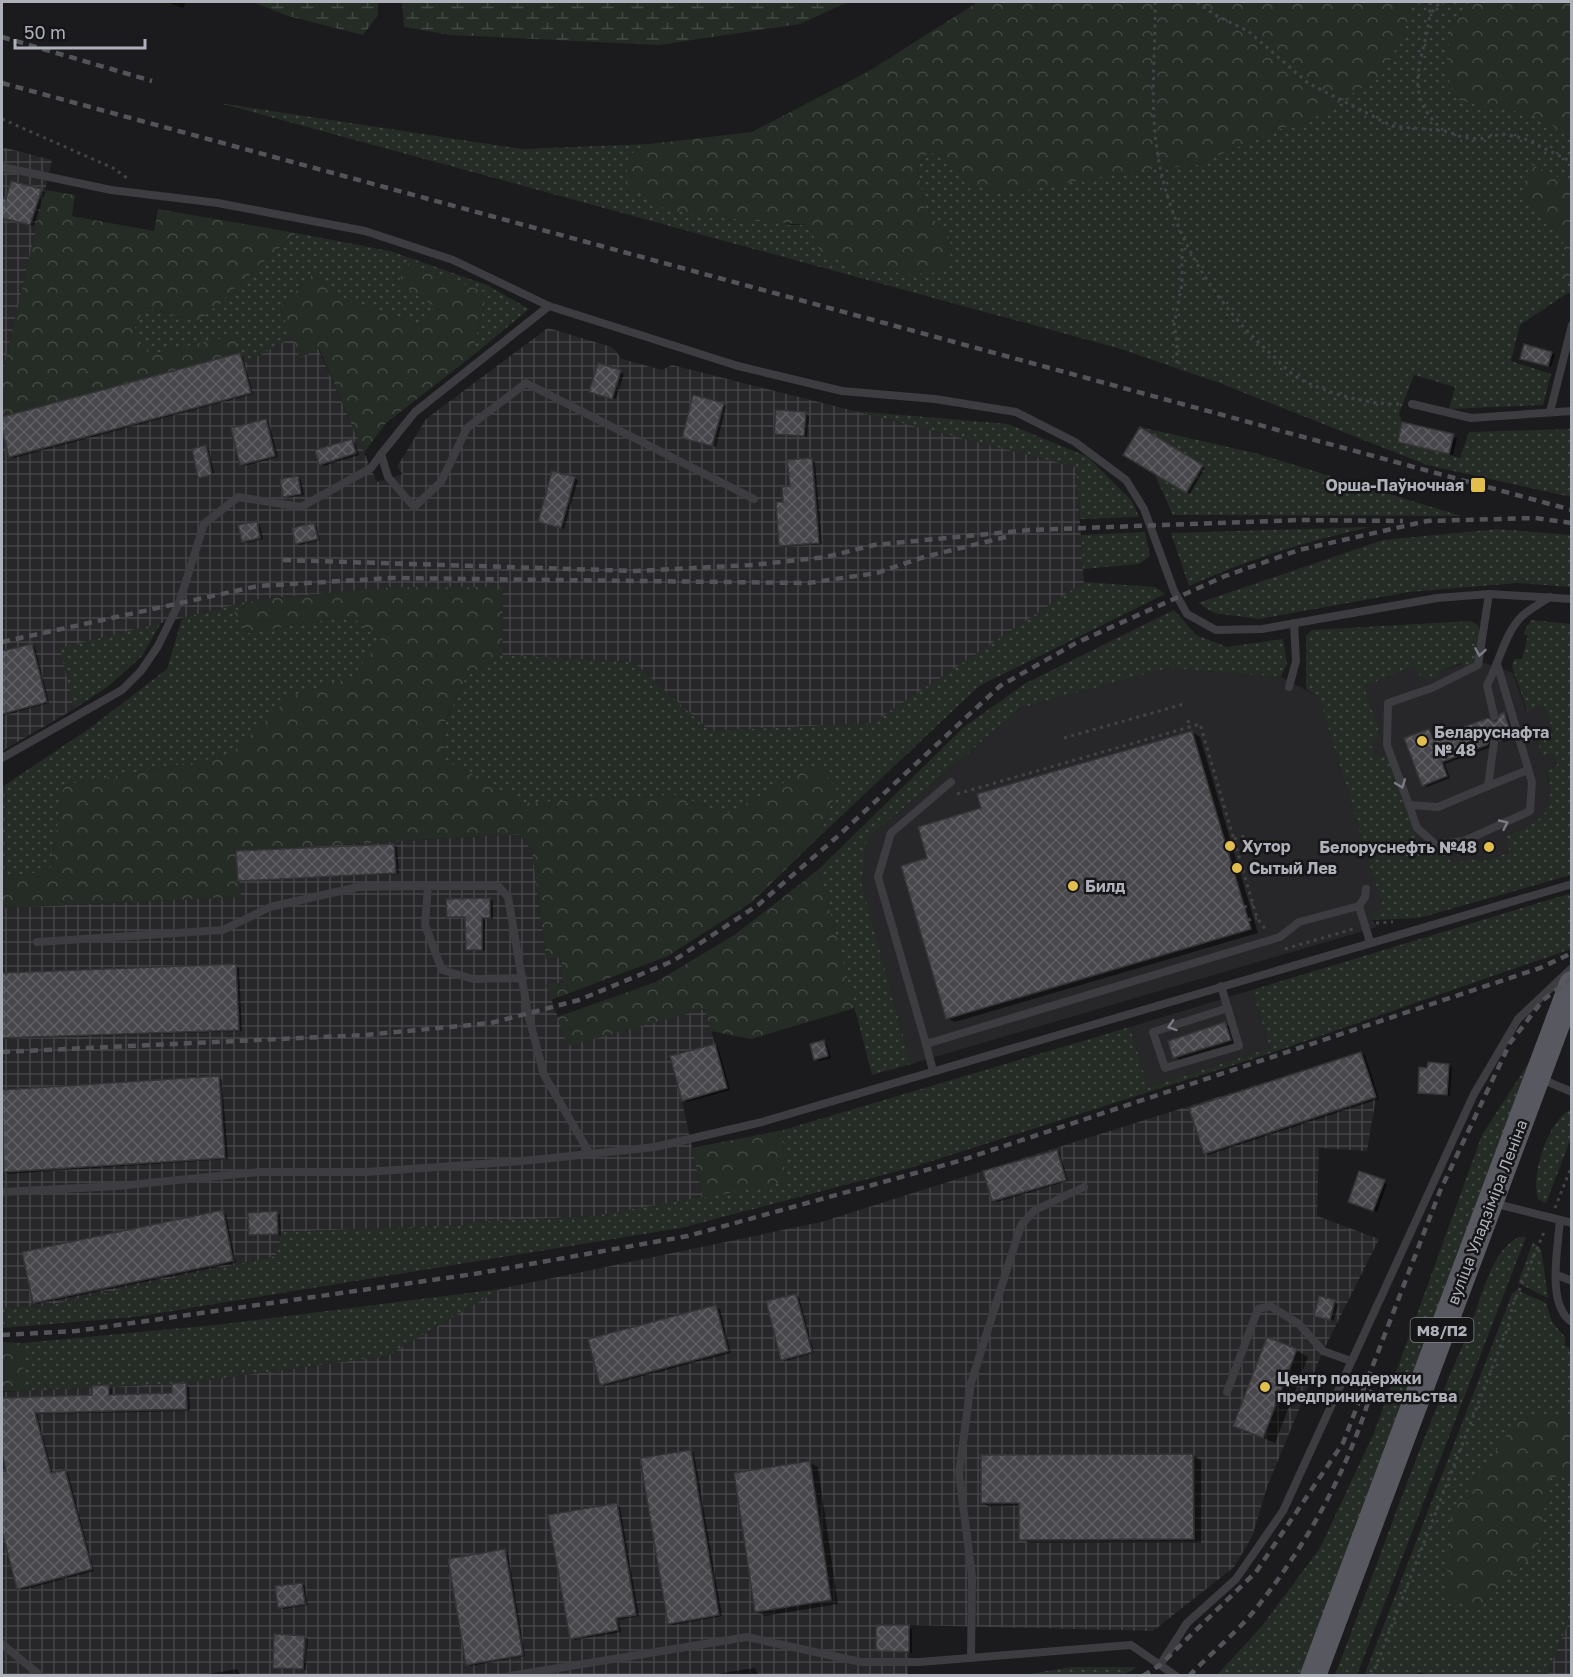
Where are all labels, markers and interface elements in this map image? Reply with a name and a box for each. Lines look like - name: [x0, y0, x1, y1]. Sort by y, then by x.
- scale bar: [15, 12, 146, 50]
- text: 50 m: [24, 21, 66, 43]
- place label: Орша-Паўночная: [1325, 475, 1464, 495]
- marker: Орша-Паўночная: [1469, 476, 1487, 494]
- one-way arrow: [1475, 647, 1487, 656]
- place label: Беларуснафта № 48: [1434, 722, 1549, 760]
- marker: Беларуснафта № 48: [1415, 734, 1429, 748]
- one-way arrow: [1394, 778, 1407, 789]
- one-way arrow: [1498, 820, 1509, 832]
- place label: Хутор: [1242, 836, 1291, 856]
- place label: Белоруснефть №48: [1319, 837, 1477, 857]
- marker: Хутор: [1223, 839, 1237, 853]
- marker: Белоруснефть №48: [1482, 840, 1496, 854]
- place label: Сытый Лев: [1249, 858, 1337, 878]
- marker: Сытый Лев: [1230, 861, 1244, 875]
- place label: Билд: [1085, 876, 1125, 896]
- marker: Билд: [1066, 879, 1080, 893]
- one-way arrow: [1167, 1019, 1178, 1031]
- street label: вуліца Уладзіміра Леніна: [1442, 1117, 1532, 1307]
- road number: М8/П2: [1410, 1318, 1474, 1342]
- place label: Центр поддержки предпринимательства: [1277, 1368, 1457, 1406]
- marker: Центр поддержки предпринимательства: [1258, 1380, 1272, 1394]

